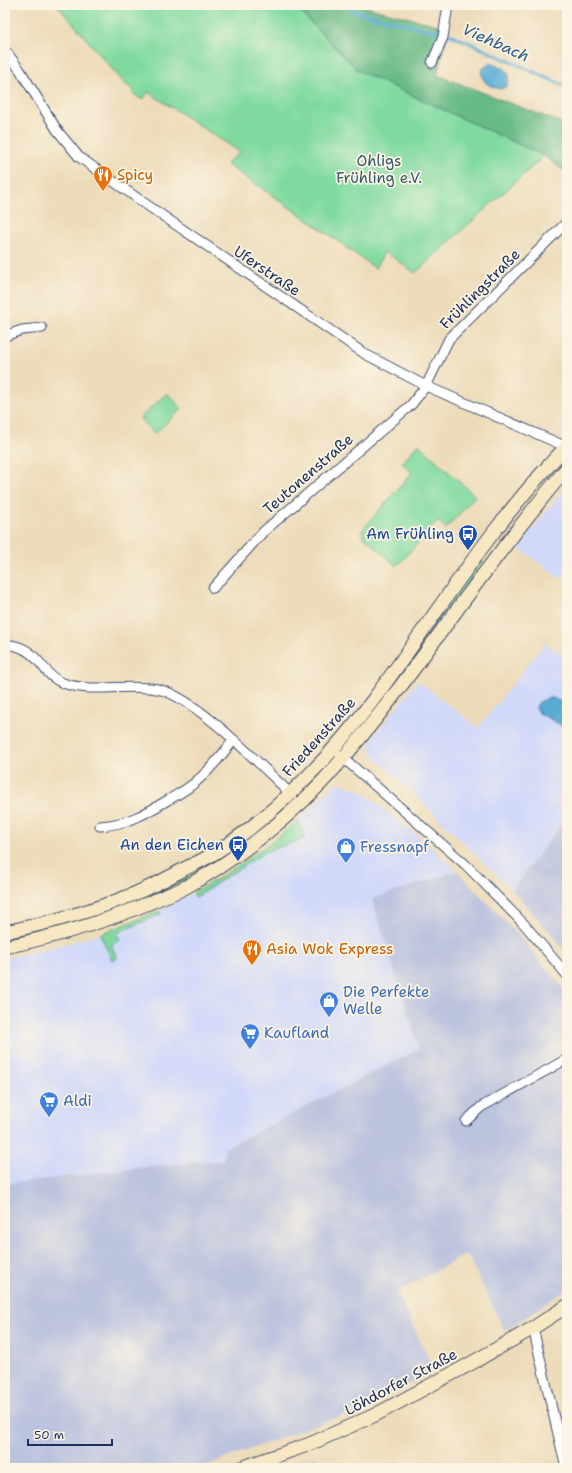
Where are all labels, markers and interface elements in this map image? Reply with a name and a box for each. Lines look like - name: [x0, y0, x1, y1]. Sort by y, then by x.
- water label: Viehbach: [459, 18, 533, 67]
- park label: Ohligs Frühling e.V.: [336, 151, 422, 188]
- restaurant icon: Spicy: [92, 164, 114, 192]
- place label: Spicy: [117, 165, 153, 185]
- street label: Uferstraße: [230, 241, 304, 301]
- street label: Frühlingstraße: [435, 244, 525, 334]
- street label: Teutonenstraße: [259, 429, 357, 519]
- bus stop icon: Am Frühling: [457, 523, 479, 551]
- place label: Am Frühling: [366, 524, 454, 544]
- street label: Friedenstraße: [278, 693, 360, 781]
- bus stop icon: An den Eichen: [227, 834, 249, 862]
- place label: An den Eichen: [120, 835, 224, 855]
- shop icon: Fressnapf: [335, 836, 357, 864]
- place label: Fressnapf: [360, 837, 429, 857]
- restaurant icon: Asia Wok Express: [241, 938, 263, 966]
- place label: Asia Wok Express: [266, 939, 393, 959]
- place label: Die Perfekte Welle: [343, 982, 430, 1019]
- shop icon: Die Perfekte Welle: [318, 990, 340, 1018]
- supermarket icon: Kaufland: [239, 1022, 261, 1050]
- place label: Kaufland: [264, 1023, 330, 1043]
- supermarket icon: Aldi: [38, 1090, 60, 1118]
- place label: Aldi: [63, 1091, 92, 1111]
- street label: Löhdorfer Straße: [341, 1344, 461, 1420]
- scale bar: [28, 1421, 112, 1447]
- text: 50 m: [34, 1427, 64, 1443]

